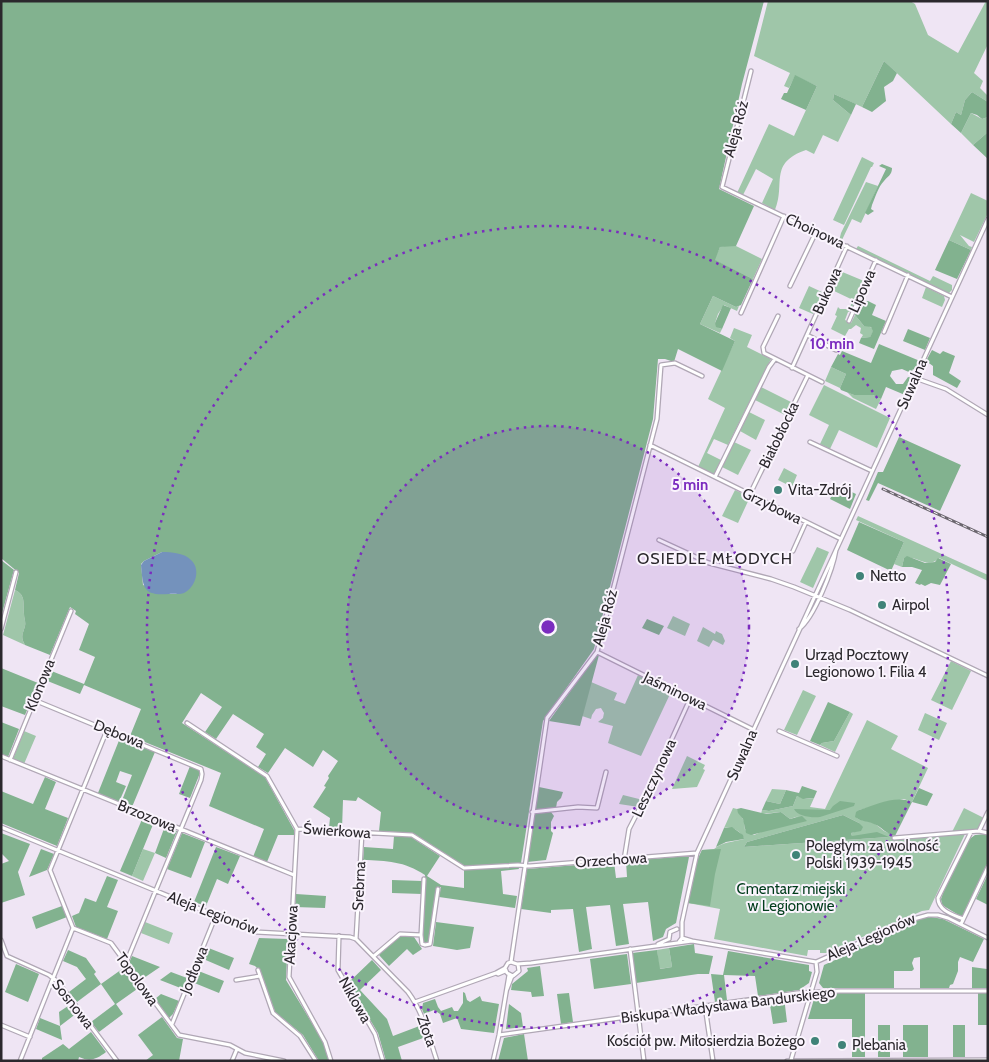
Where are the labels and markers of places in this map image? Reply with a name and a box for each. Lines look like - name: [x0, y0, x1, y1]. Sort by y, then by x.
- place label: Vita-Zdrój: [788, 481, 851, 499]
- marker: Vita-Zdrój: [772, 484, 784, 496]
- place label: Netto: [870, 567, 906, 585]
- marker: Netto: [854, 570, 866, 582]
- place label: Airpol: [892, 596, 930, 614]
- marker: Airpol: [876, 599, 888, 611]
- centre of rings: [539, 618, 557, 636]
- place label: Urząd Pocztowy Legionowo 1. Filia 4: [805, 646, 927, 681]
- marker: Urząd Pocztowy Legionowo 1. Filia 4: [789, 658, 801, 670]
- place label: Poległym za wolność Polski 1939-1945: [806, 837, 939, 872]
- marker: Poległym za wolność Polski 1939-1945: [790, 849, 802, 861]
- place label: Kościół pw. Miłosierdzia Bożego: [607, 1032, 805, 1050]
- marker: Kościół pw. Miłosierdzia Bożego: [809, 1035, 821, 1047]
- place label: Plebania: [852, 1036, 907, 1054]
- marker: Plebania: [836, 1039, 848, 1051]

